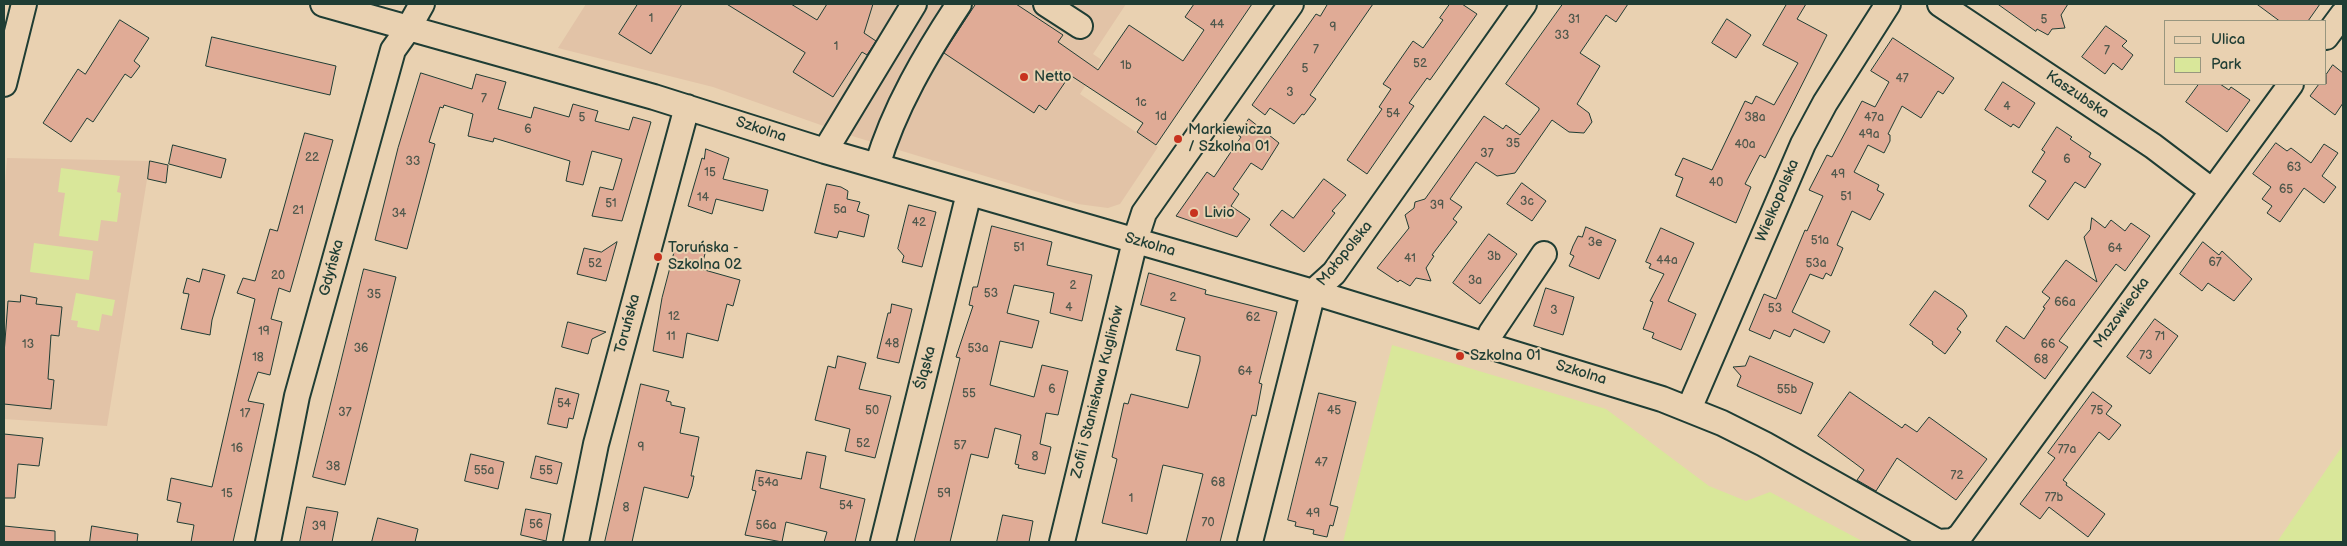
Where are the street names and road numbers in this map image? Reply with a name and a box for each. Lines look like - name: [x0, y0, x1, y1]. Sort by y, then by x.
- street label: Kaszubska: [2042, 67, 2112, 123]
- street label: Szkolna: [733, 113, 789, 147]
- street label: Wielkopolska: [1753, 157, 1803, 245]
- street label: Małopolska: [1313, 218, 1377, 290]
- street label: Szkolna: [1122, 229, 1178, 261]
- street label: Gdyńska: [316, 238, 348, 298]
- street label: Mazowiecka: [2090, 274, 2154, 352]
- street label: Toruńska: [611, 292, 645, 356]
- street label: Zofii i Stanisława Kuglinów: [1068, 304, 1128, 480]
- street label: Śląska: [912, 345, 940, 391]
- street label: Szkolna: [1553, 357, 1609, 389]

